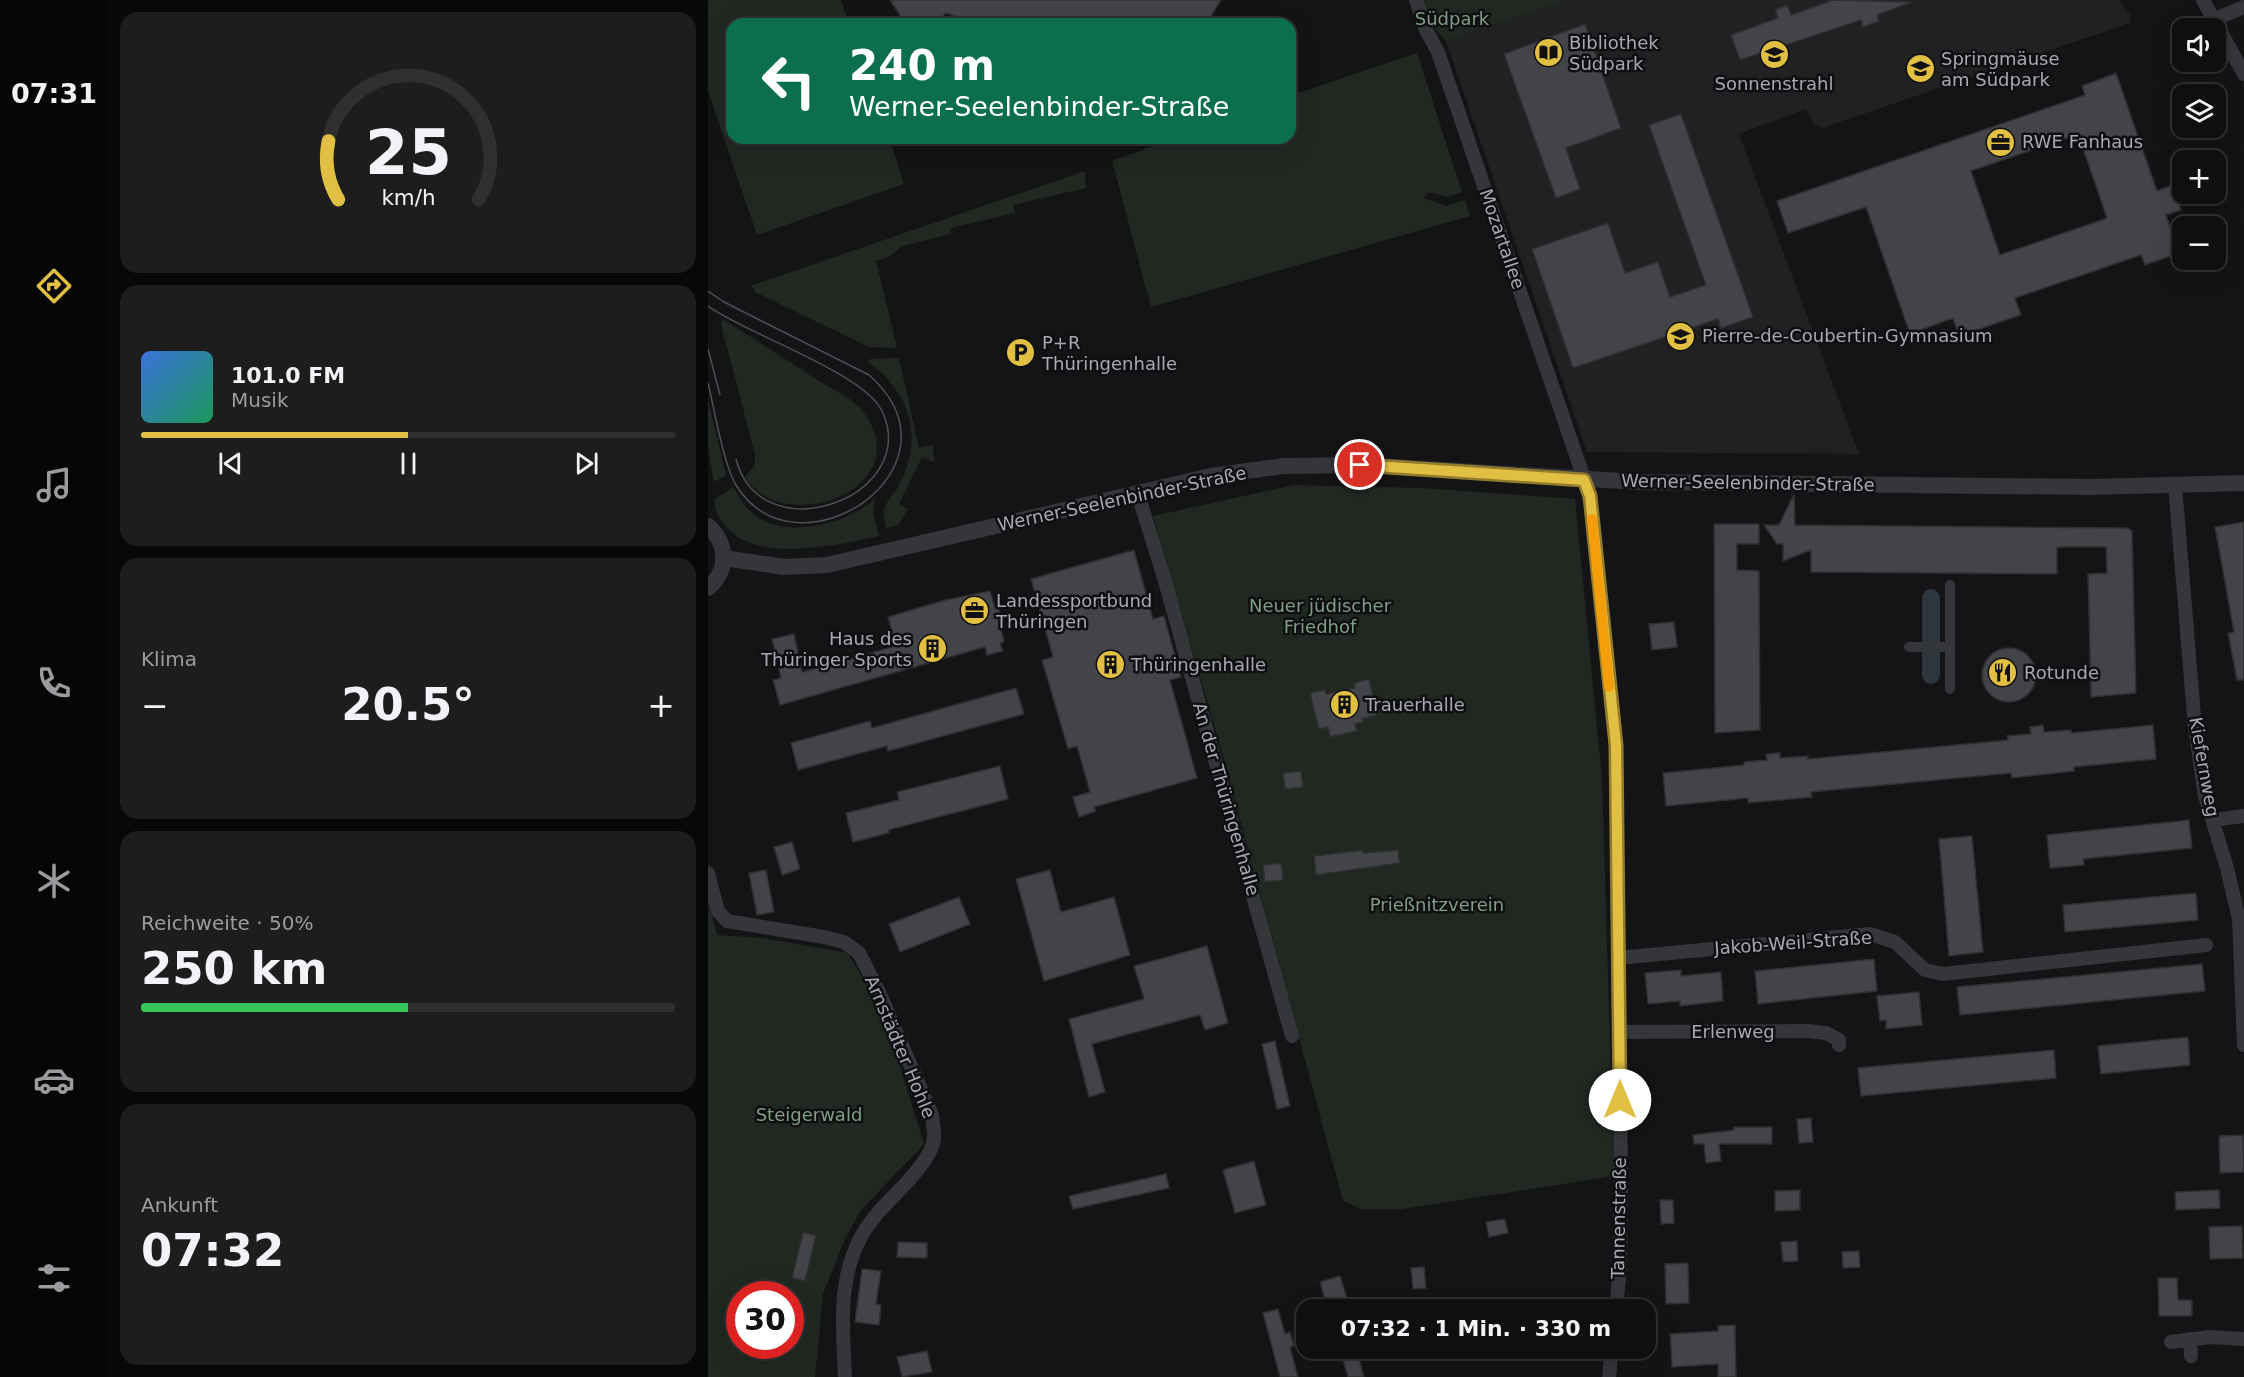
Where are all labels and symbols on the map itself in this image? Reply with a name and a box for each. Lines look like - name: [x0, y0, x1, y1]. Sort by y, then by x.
- park label: Südpark: [1415, 8, 1490, 29]
- place label: Bibliothek Südpark: [1569, 32, 1659, 74]
- library icon: Bibliothek Südpark: [1532, 37, 1564, 69]
- school or university icon: Sonnenstrahl: [1758, 39, 1790, 71]
- place label: Springmäuse am Südpark: [1941, 48, 2060, 90]
- school or university icon: Springmäuse am Südpark: [1904, 53, 1936, 85]
- place label: Sonnenstrahl: [1714, 73, 1834, 94]
- office icon: RWE Fanhaus: [1985, 126, 2017, 158]
- place label: RWE Fanhaus: [2022, 131, 2143, 152]
- street label: Mozartallee: [1476, 186, 1529, 292]
- school or university icon: Pierre-de-Coubertin-Gymnasium: [1665, 320, 1697, 352]
- place label: Pierre-de-Coubertin-Gymnasium: [1702, 325, 1993, 346]
- place label: P+R Thüringenhalle: [1041, 332, 1177, 374]
- parking icon: P+R Thüringenhalle: [1005, 337, 1037, 369]
- pin: [1334, 439, 1385, 490]
- street label: Werner-Seelenbinder-Straße: [996, 462, 1248, 535]
- street label: Werner-Seelenbinder-Straße: [1621, 470, 1875, 495]
- place label: Landessportbund Thüringen: [995, 590, 1152, 632]
- office icon: Landessportbund Thüringen: [959, 595, 991, 627]
- park label: Neuer jüdischer Friedhof: [1249, 595, 1392, 637]
- place label: Haus des Thüringer Sports: [760, 628, 912, 670]
- building icon: Haus des Thüringer Sports: [917, 633, 949, 665]
- building icon: Thüringenhalle: [1094, 649, 1126, 681]
- place label: Thüringenhalle: [1130, 654, 1266, 675]
- restaurant icon: Rotunde: [1987, 657, 2019, 689]
- place label: Rotunde: [2024, 662, 2099, 683]
- building icon: Trauerhalle: [1328, 689, 1360, 721]
- place label: Trauerhalle: [1364, 694, 1465, 715]
- street label: An der Thüringenhalle: [1189, 700, 1264, 898]
- street label: Kiefernweg: [2185, 715, 2224, 818]
- park label: Prießnitzverein: [1370, 894, 1504, 915]
- street label: Jakob-Weil-Straße: [1712, 927, 1872, 959]
- street label: Arnstädter Hohle: [861, 972, 940, 1121]
- street label: Erlenweg: [1691, 1021, 1775, 1042]
- position arrow: [1588, 1068, 1652, 1132]
- park label: Steigerwald: [756, 1104, 862, 1125]
- street label: Tannenstraße: [1607, 1157, 1630, 1280]
- speed limit sign: 30: [726, 1281, 804, 1359]

